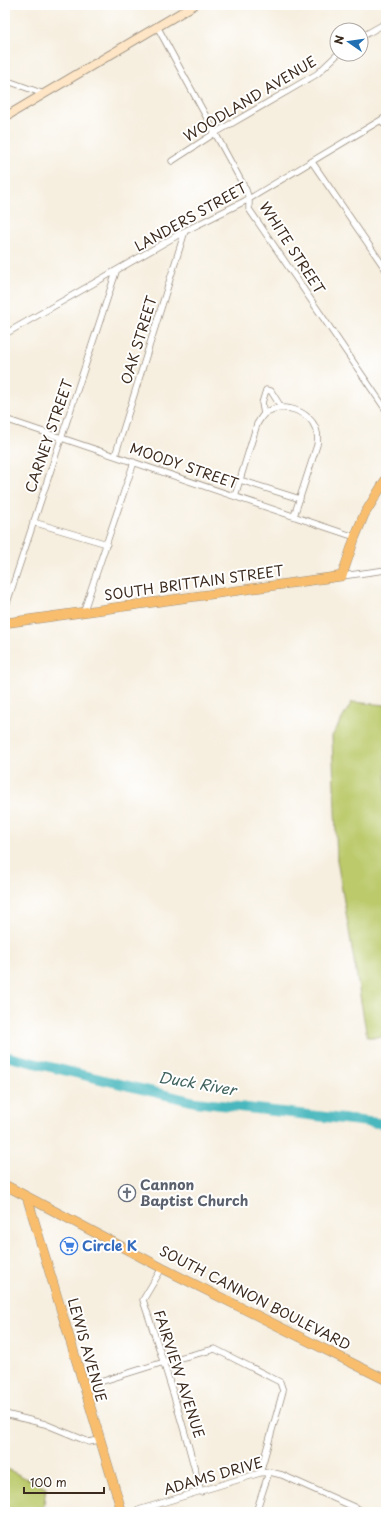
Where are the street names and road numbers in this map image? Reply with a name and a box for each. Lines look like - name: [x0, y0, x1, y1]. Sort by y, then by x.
- street label: WOODLAND AVENUE: [179, 50, 320, 147]
- street label: LANDERS STREET: [131, 177, 251, 256]
- street label: WHITE STREET: [255, 197, 330, 298]
- street label: OAK STREET: [115, 293, 162, 387]
- street label: CARNEY STREET: [19, 376, 78, 495]
- street label: MOODY STREET: [127, 437, 242, 494]
- street label: SOUTH BRITTAIN STREET: [103, 559, 285, 605]
- street label: SOUTH CANNON BOULEVARD: [156, 1240, 355, 1355]
- street label: LEWIS AVENUE: [63, 1295, 112, 1405]
- street label: FAIRVIEW AVENUE: [149, 1307, 210, 1441]
- street label: ADAMS DRIVE: [161, 1451, 265, 1500]

